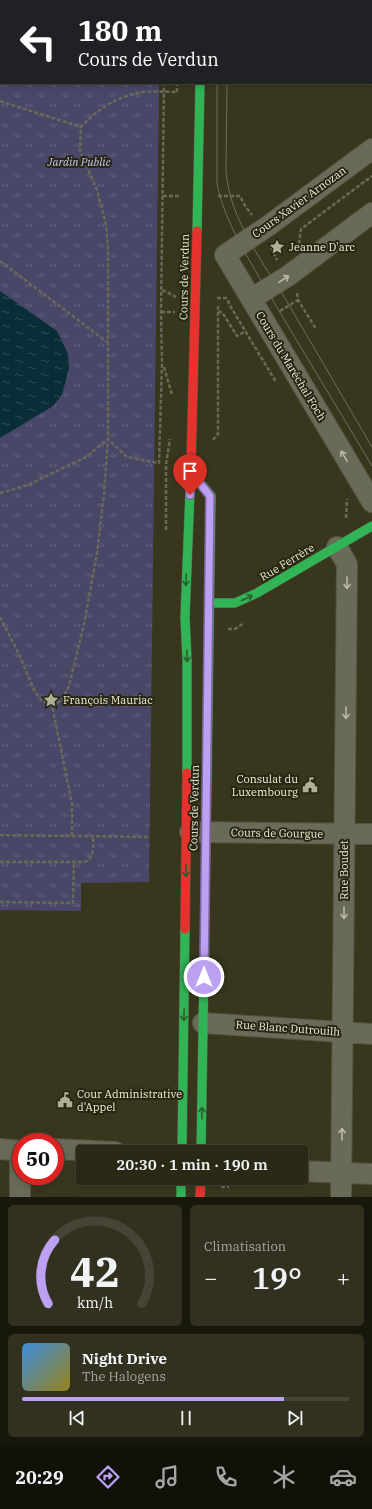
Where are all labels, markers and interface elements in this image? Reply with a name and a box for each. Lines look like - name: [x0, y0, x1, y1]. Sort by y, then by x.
- text: 180 m: [78, 12, 162, 49]
- icon: left: [12, 16, 64, 68]
- text: Cours de Verdun: [78, 48, 219, 71]
- park label: Jardin Public: [47, 155, 111, 169]
- street label: Cours Xavier Arnozan: [249, 163, 349, 241]
- street label: Cours de Verdun: [176, 234, 192, 320]
- place icon: Jeanne D'arc: [268, 238, 286, 256]
- place label: Jeanne D'arc: [289, 240, 356, 254]
- one-way arrow: [278, 274, 290, 282]
- street label: Cours du Maréchal Foch: [253, 309, 329, 423]
- one-way arrow: [340, 450, 348, 462]
- pin: [173, 454, 207, 495]
- icon: arrive: [179, 460, 201, 482]
- street label: Rue Ferrère: [257, 540, 317, 584]
- one-way arrow: [183, 573, 190, 586]
- one-way arrow: [343, 576, 351, 589]
- one-way arrow: [240, 594, 252, 601]
- one-way arrow: [183, 649, 191, 662]
- place icon: François Mauriac: [42, 691, 60, 709]
- place label: François Mauriac: [63, 693, 153, 707]
- one-way arrow: [342, 706, 349, 719]
- street label: Cours de Verdun: [186, 765, 202, 851]
- place label: Consulat du Luxembourg: [232, 772, 298, 799]
- public building icon: Consulat du Luxembourg: [301, 776, 319, 794]
- street label: Cours de Gourgue: [231, 825, 323, 841]
- street label: Rue Boudet: [337, 840, 351, 900]
- one-way arrow: [182, 864, 190, 877]
- one-way arrow: [340, 906, 348, 919]
- position arrow: [183, 956, 225, 998]
- one-way arrow: [180, 1008, 188, 1021]
- street label: Rue Blanc Dutrouilh: [235, 1017, 341, 1039]
- place label: Cour Administrative d'Appel: [77, 1087, 182, 1114]
- public building icon: Cour Administrative d'Appel: [56, 1091, 74, 1109]
- one-way arrow: [198, 1107, 205, 1120]
- one-way arrow: [338, 1128, 346, 1141]
- speed limit sign: 50: [12, 1133, 64, 1185]
- text: 20:30 · 1 min · 190 m: [116, 1155, 268, 1174]
- text: Climatisation: [204, 1238, 286, 1255]
- text: 42: [70, 1243, 120, 1297]
- text: 19°: [252, 1258, 302, 1297]
- text: −: [204, 1263, 217, 1292]
- text: +: [337, 1263, 350, 1292]
- text: km/h: [77, 1292, 113, 1311]
- text: Night Drive: [82, 1349, 167, 1368]
- text: The Halogens: [82, 1368, 166, 1385]
- icon: previous: [66, 1407, 88, 1429]
- icon: pause: [175, 1407, 197, 1429]
- icon: next: [284, 1407, 306, 1429]
- icon: directions: [94, 1463, 122, 1491]
- icon: music: [153, 1463, 181, 1491]
- icon: phone: [212, 1463, 240, 1491]
- icon: climate: [270, 1463, 298, 1491]
- icon: car: [329, 1463, 357, 1491]
- text: 20:29: [15, 1466, 64, 1489]

